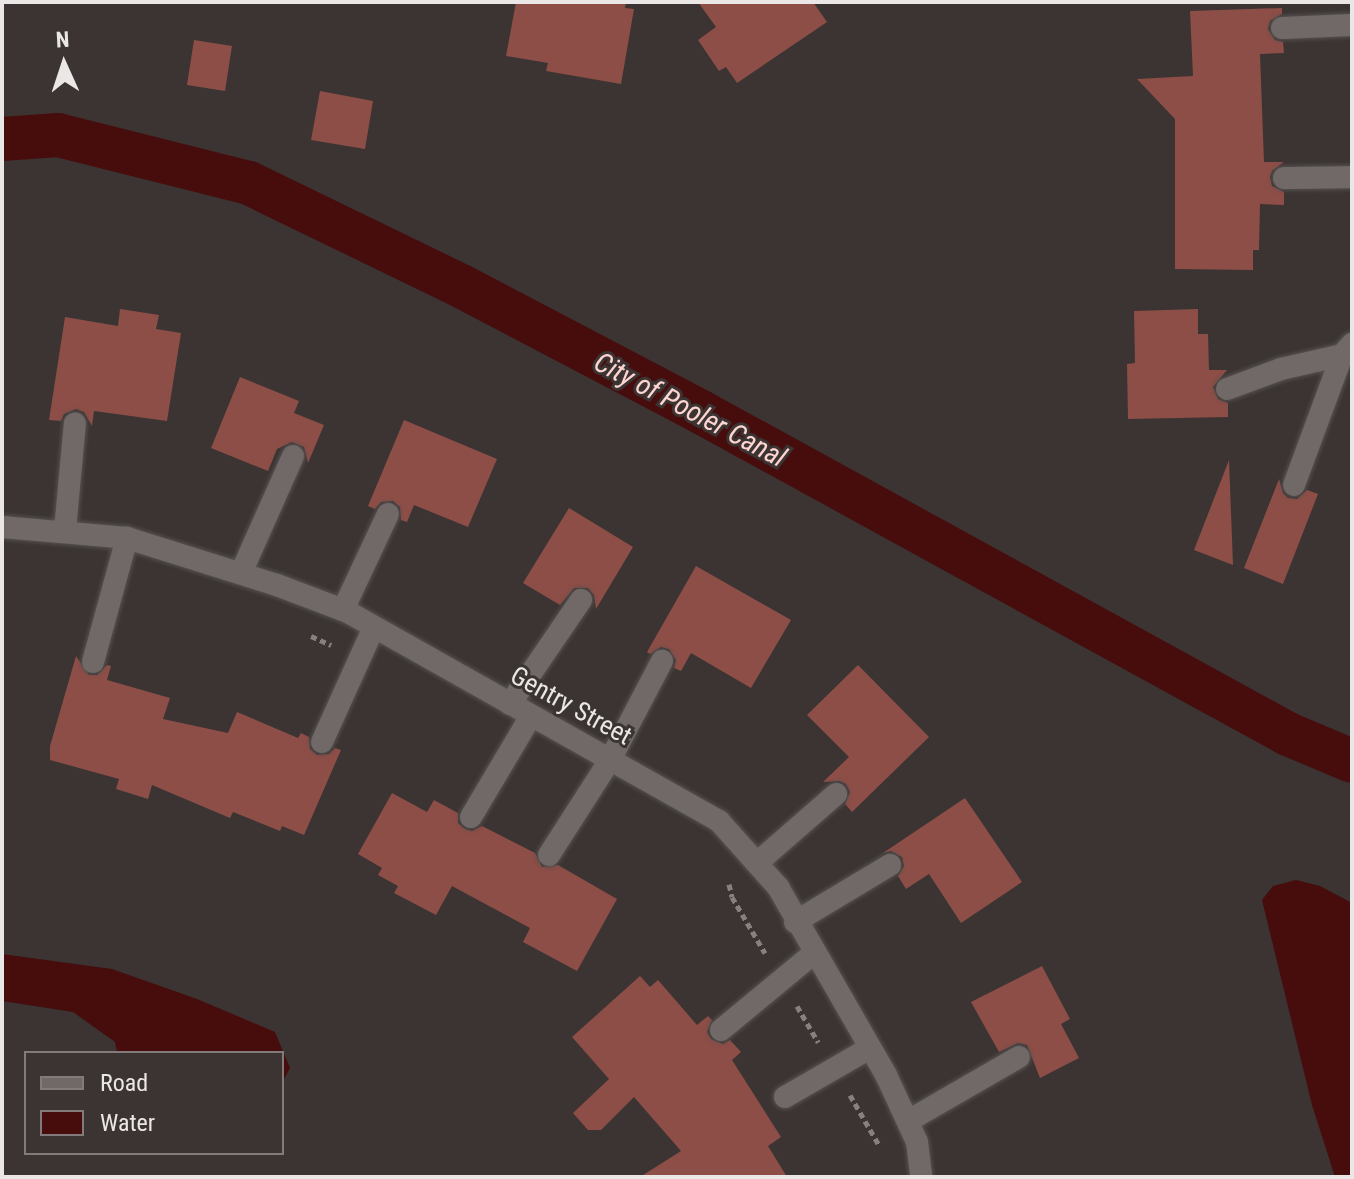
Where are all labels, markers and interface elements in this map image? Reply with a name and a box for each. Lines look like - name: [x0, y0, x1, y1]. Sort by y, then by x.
- north arrow: [24, 24, 104, 104]
- text: N: [55, 27, 70, 52]
- water label: City of Pooler Canal: [588, 345, 792, 475]
- street label: Gentry Street: [505, 660, 637, 752]
- legend: [24, 1051, 284, 1155]
- text: Road: [100, 1069, 148, 1097]
- text: Water: [100, 1109, 155, 1137]

